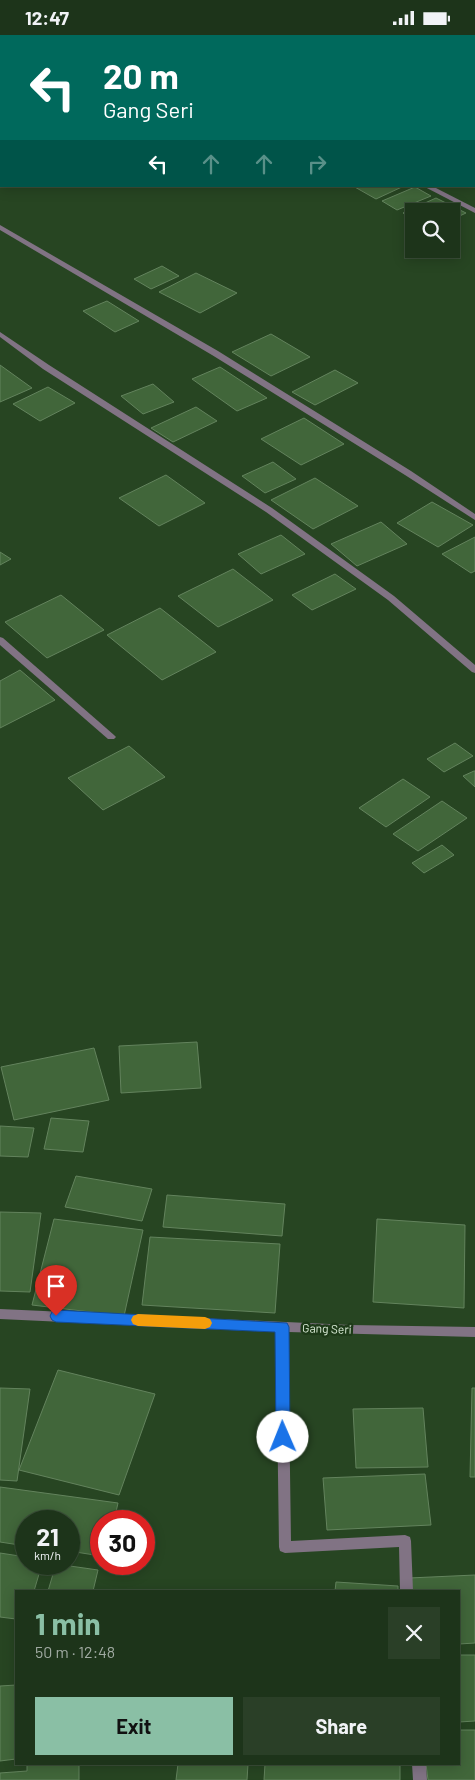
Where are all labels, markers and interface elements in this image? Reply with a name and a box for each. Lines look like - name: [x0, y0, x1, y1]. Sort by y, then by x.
- text: 12:47: [25, 6, 69, 29]
- text: 20 m: [103, 54, 179, 96]
- icon: left: [20, 55, 85, 120]
- text: Gang Seri: [103, 96, 194, 122]
- icon: left: [144, 150, 172, 178]
- icon: ahead: [197, 150, 225, 178]
- icon: ahead: [250, 150, 278, 178]
- icon: right: [303, 150, 331, 178]
- map controls: [405, 203, 460, 258]
- button: search: [405, 203, 460, 258]
- pin: [35, 1265, 77, 1316]
- icon: arrive: [42, 1272, 70, 1300]
- street label: Gang Seri: [302, 1320, 352, 1336]
- position arrow: [256, 1410, 308, 1462]
- speed limit sign: 30: [90, 1510, 155, 1575]
- text: 21: [36, 1521, 59, 1551]
- text: km/h: [34, 1548, 61, 1562]
- text: 1 min: [35, 1605, 101, 1641]
- button: close: [388, 1607, 440, 1659]
- text: 50 m · 12:48: [35, 1642, 115, 1661]
- button: Exit: [35, 1697, 233, 1755]
- button: Share: [243, 1697, 440, 1755]

